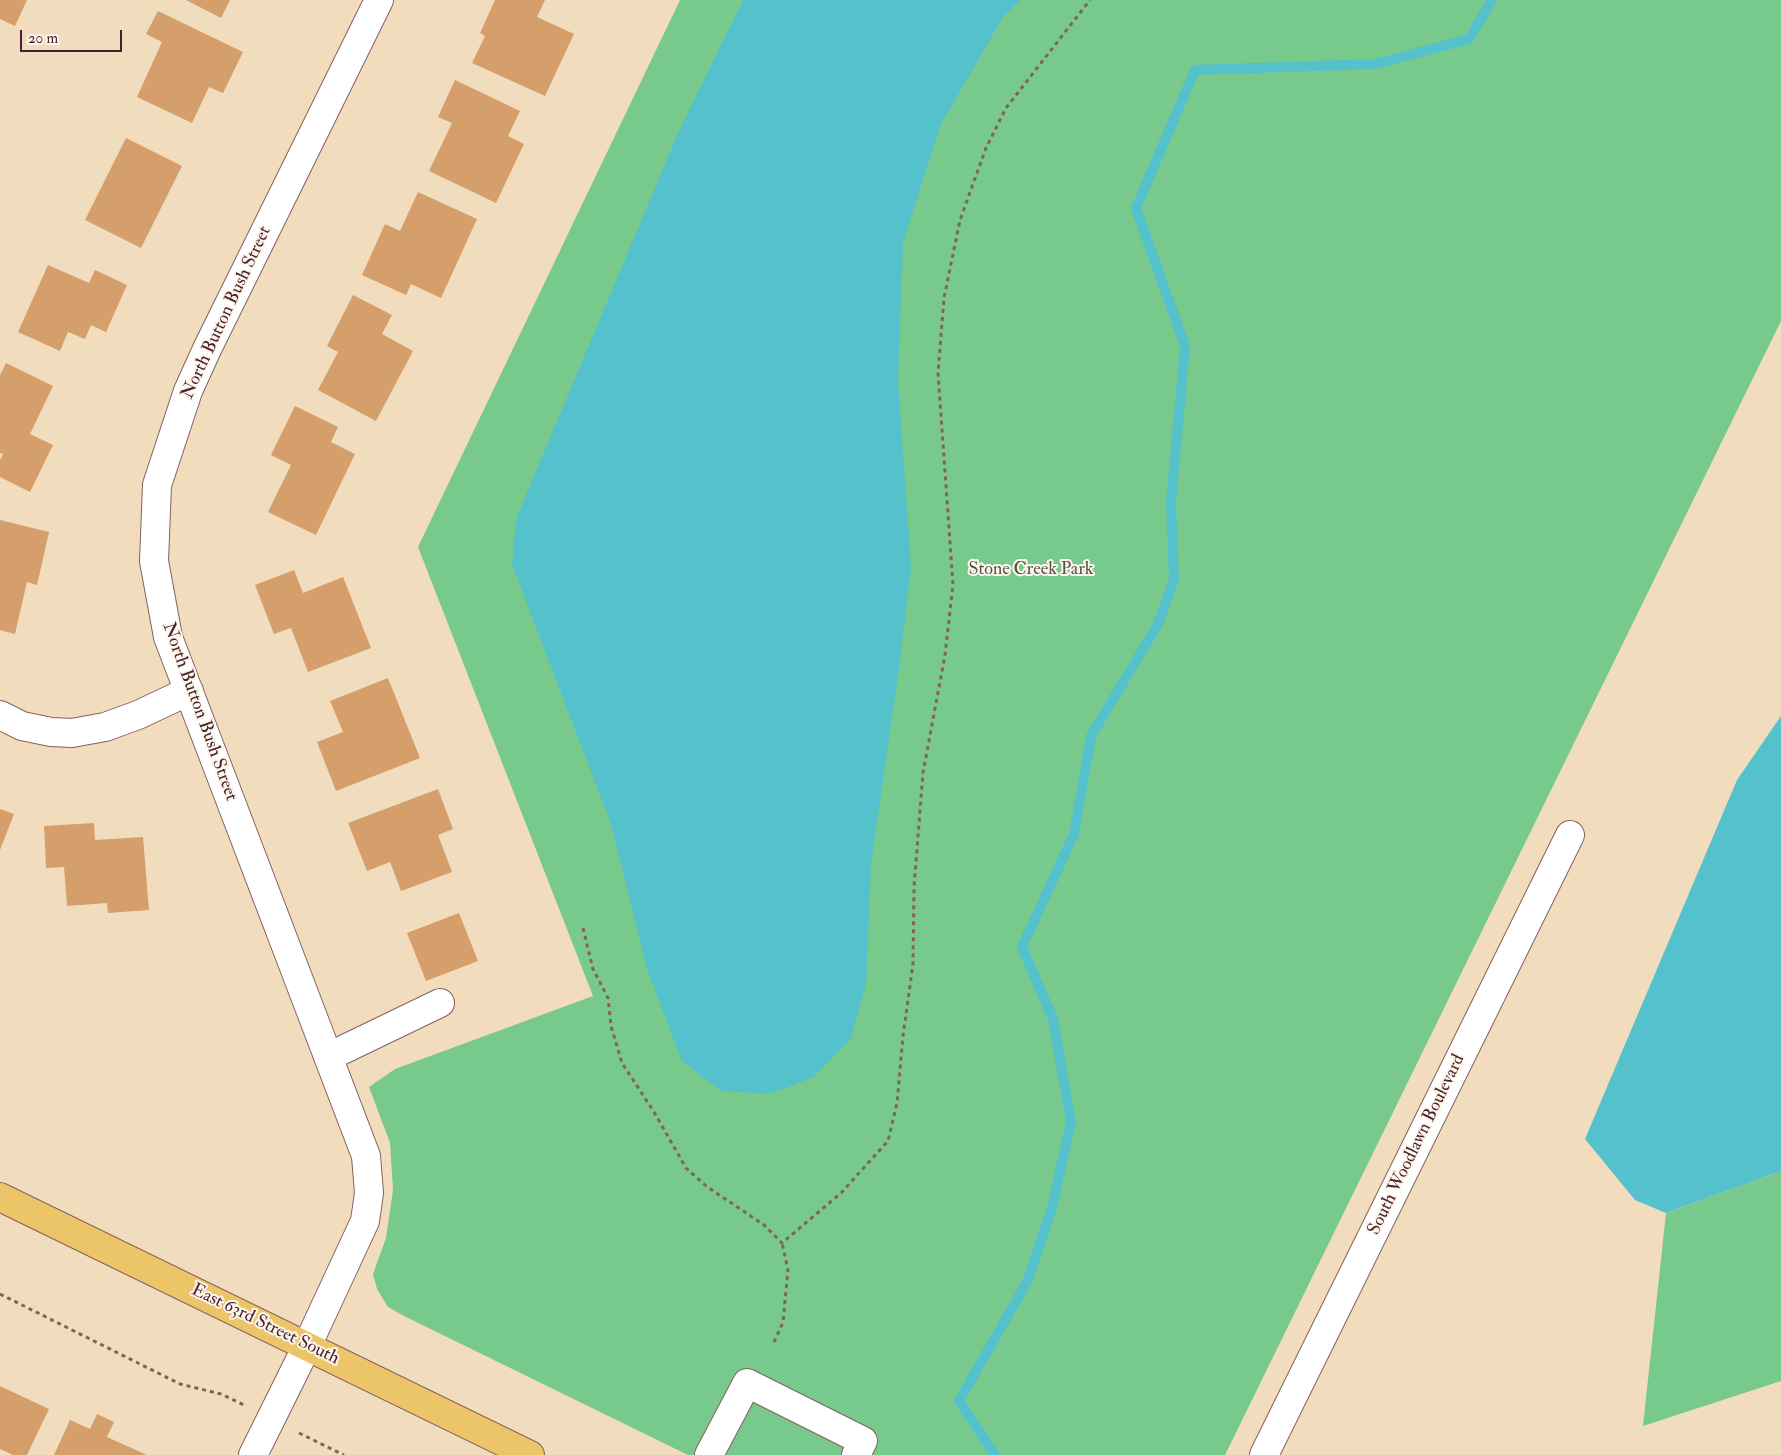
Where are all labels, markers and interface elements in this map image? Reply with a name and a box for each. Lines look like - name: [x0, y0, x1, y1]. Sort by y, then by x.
- scale bar: [22, 20, 125, 52]
- text: 20 m: [28, 29, 58, 48]
- street label: North Button Bush Street: [177, 223, 277, 403]
- park label: Stone Creek Park: [969, 559, 1093, 581]
- street label: North Button Bush Street: [157, 620, 241, 804]
- street label: South Woodlawn Boulevard: [1364, 1051, 1470, 1239]
- street label: East 63rd Street South: [188, 1280, 342, 1370]

